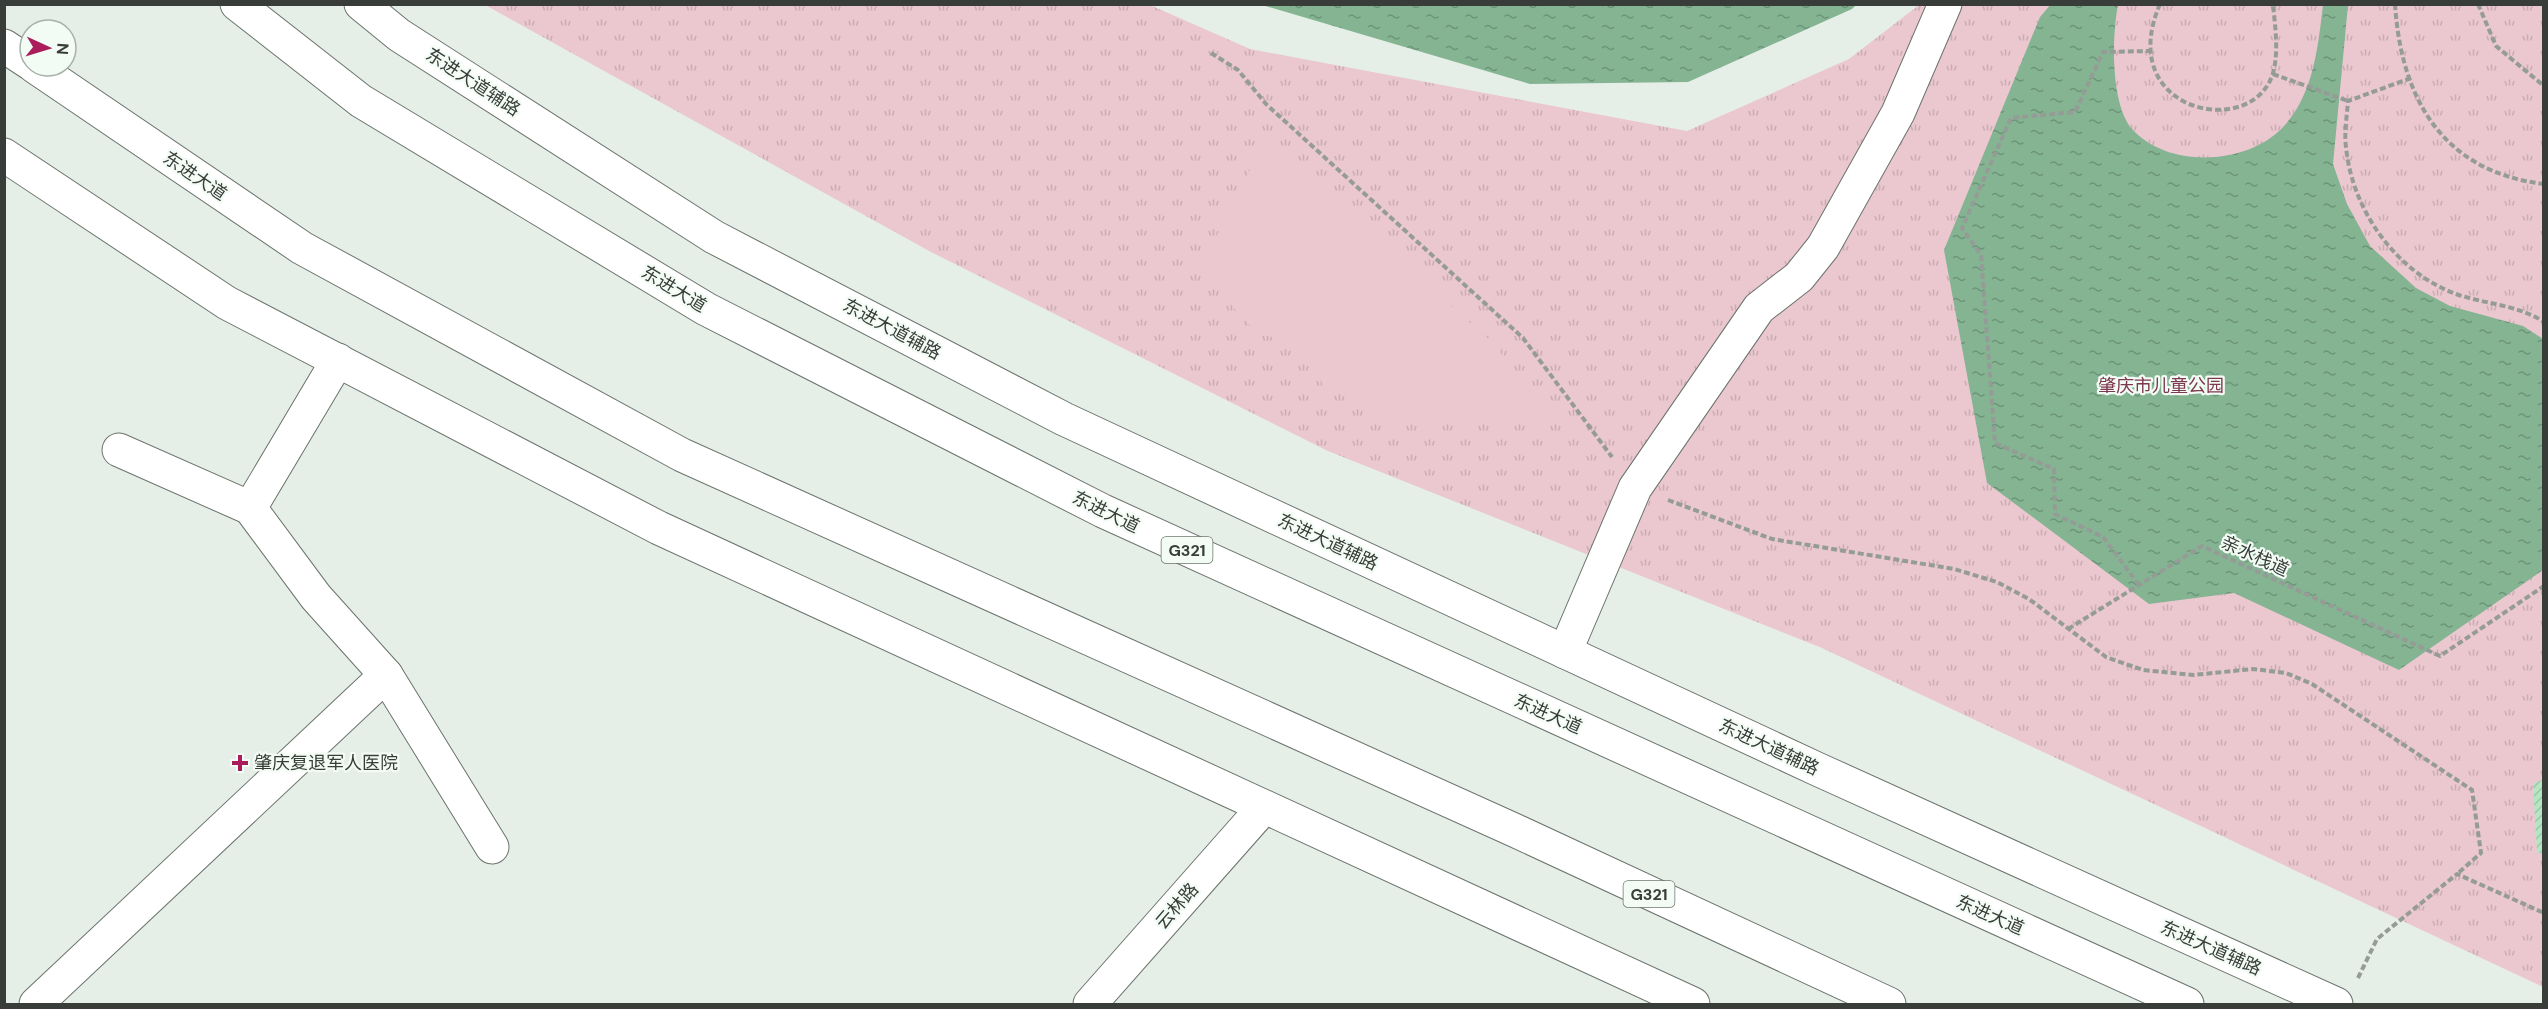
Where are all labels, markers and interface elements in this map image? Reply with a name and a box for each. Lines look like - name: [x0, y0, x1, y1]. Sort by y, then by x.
- north arrow: [18, 18, 78, 78]
- text: N: [52, 42, 73, 56]
- street label: 东进大道辅路: [421, 43, 525, 121]
- street label: 东进大道: [158, 146, 232, 206]
- street label: 东进大道: [637, 260, 711, 318]
- street label: 东进大道辅路: [839, 293, 945, 365]
- park label: 肇庆市儿童公园: [2098, 374, 2224, 398]
- street label: 东进大道: [1068, 485, 1144, 539]
- street label: 东进大道辅路: [1274, 508, 1382, 576]
- street label: 亲水栈道: [2217, 530, 2293, 582]
- road number: G321: [1162, 537, 1212, 563]
- street label: 东进大道: [1510, 688, 1586, 740]
- street label: 东进大道辅路: [1715, 713, 1823, 781]
- place label: 肇庆复退军人医院: [254, 751, 398, 775]
- marker: 肇庆复退军人医院: [231, 754, 249, 772]
- street label: 云林路: [1150, 878, 1204, 934]
- road number: G321: [1624, 881, 1674, 907]
- street label: 东进大道: [1952, 889, 2028, 941]
- street label: 东进大道辅路: [2157, 915, 2265, 981]

